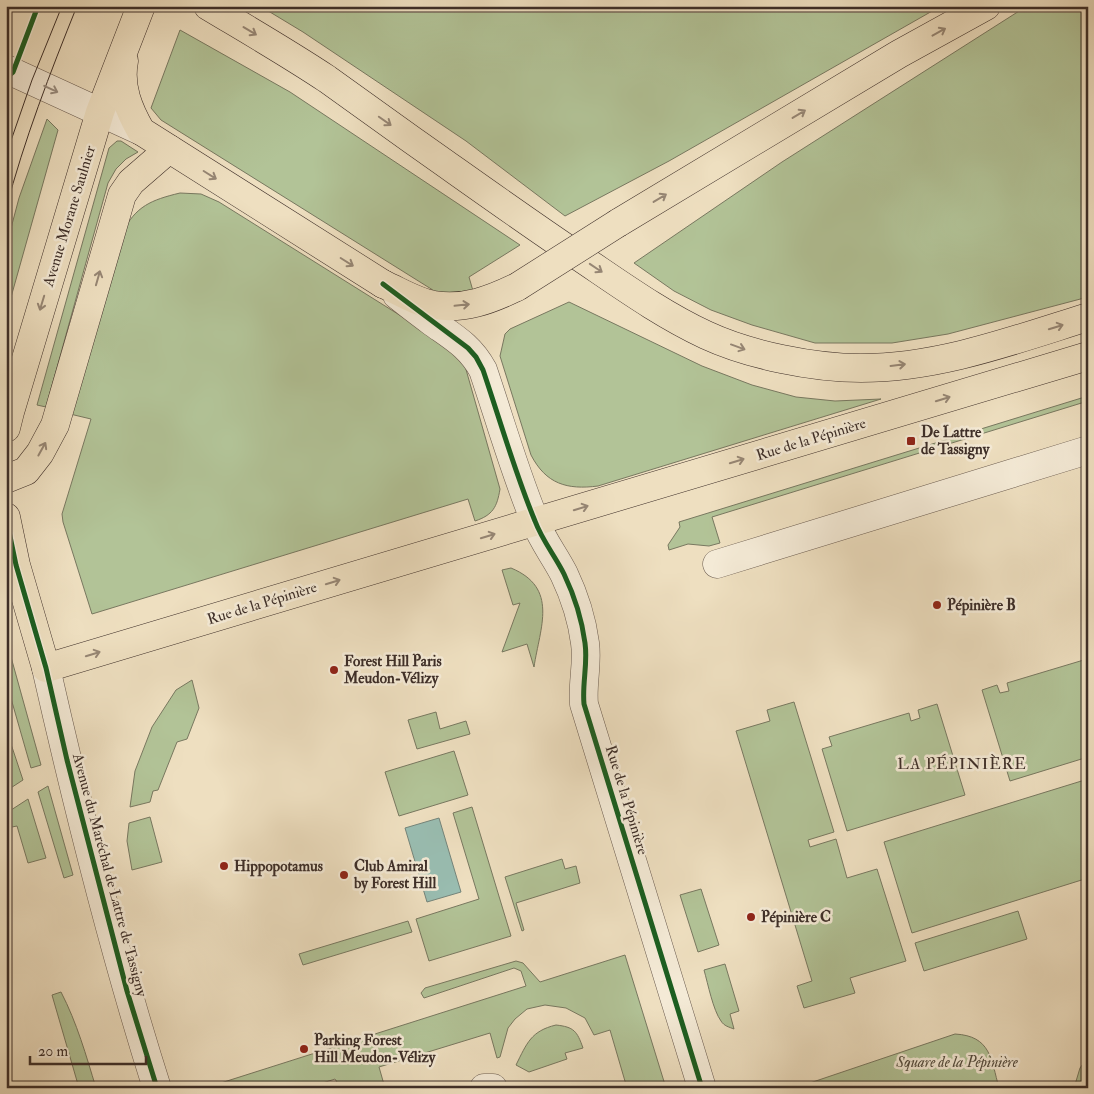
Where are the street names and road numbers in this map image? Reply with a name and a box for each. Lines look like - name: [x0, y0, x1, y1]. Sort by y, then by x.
- street label: Avenue Morane Saulnier: [39, 143, 100, 290]
- street label: Rue de la Pépinière: [754, 414, 869, 466]
- street label: Rue de la Pépinière: [205, 578, 320, 630]
- street label: Rue de la Pépinière: [600, 743, 652, 858]
- street label: Avenue du Maréchal de Lattre de Tassigny: [68, 750, 151, 999]

